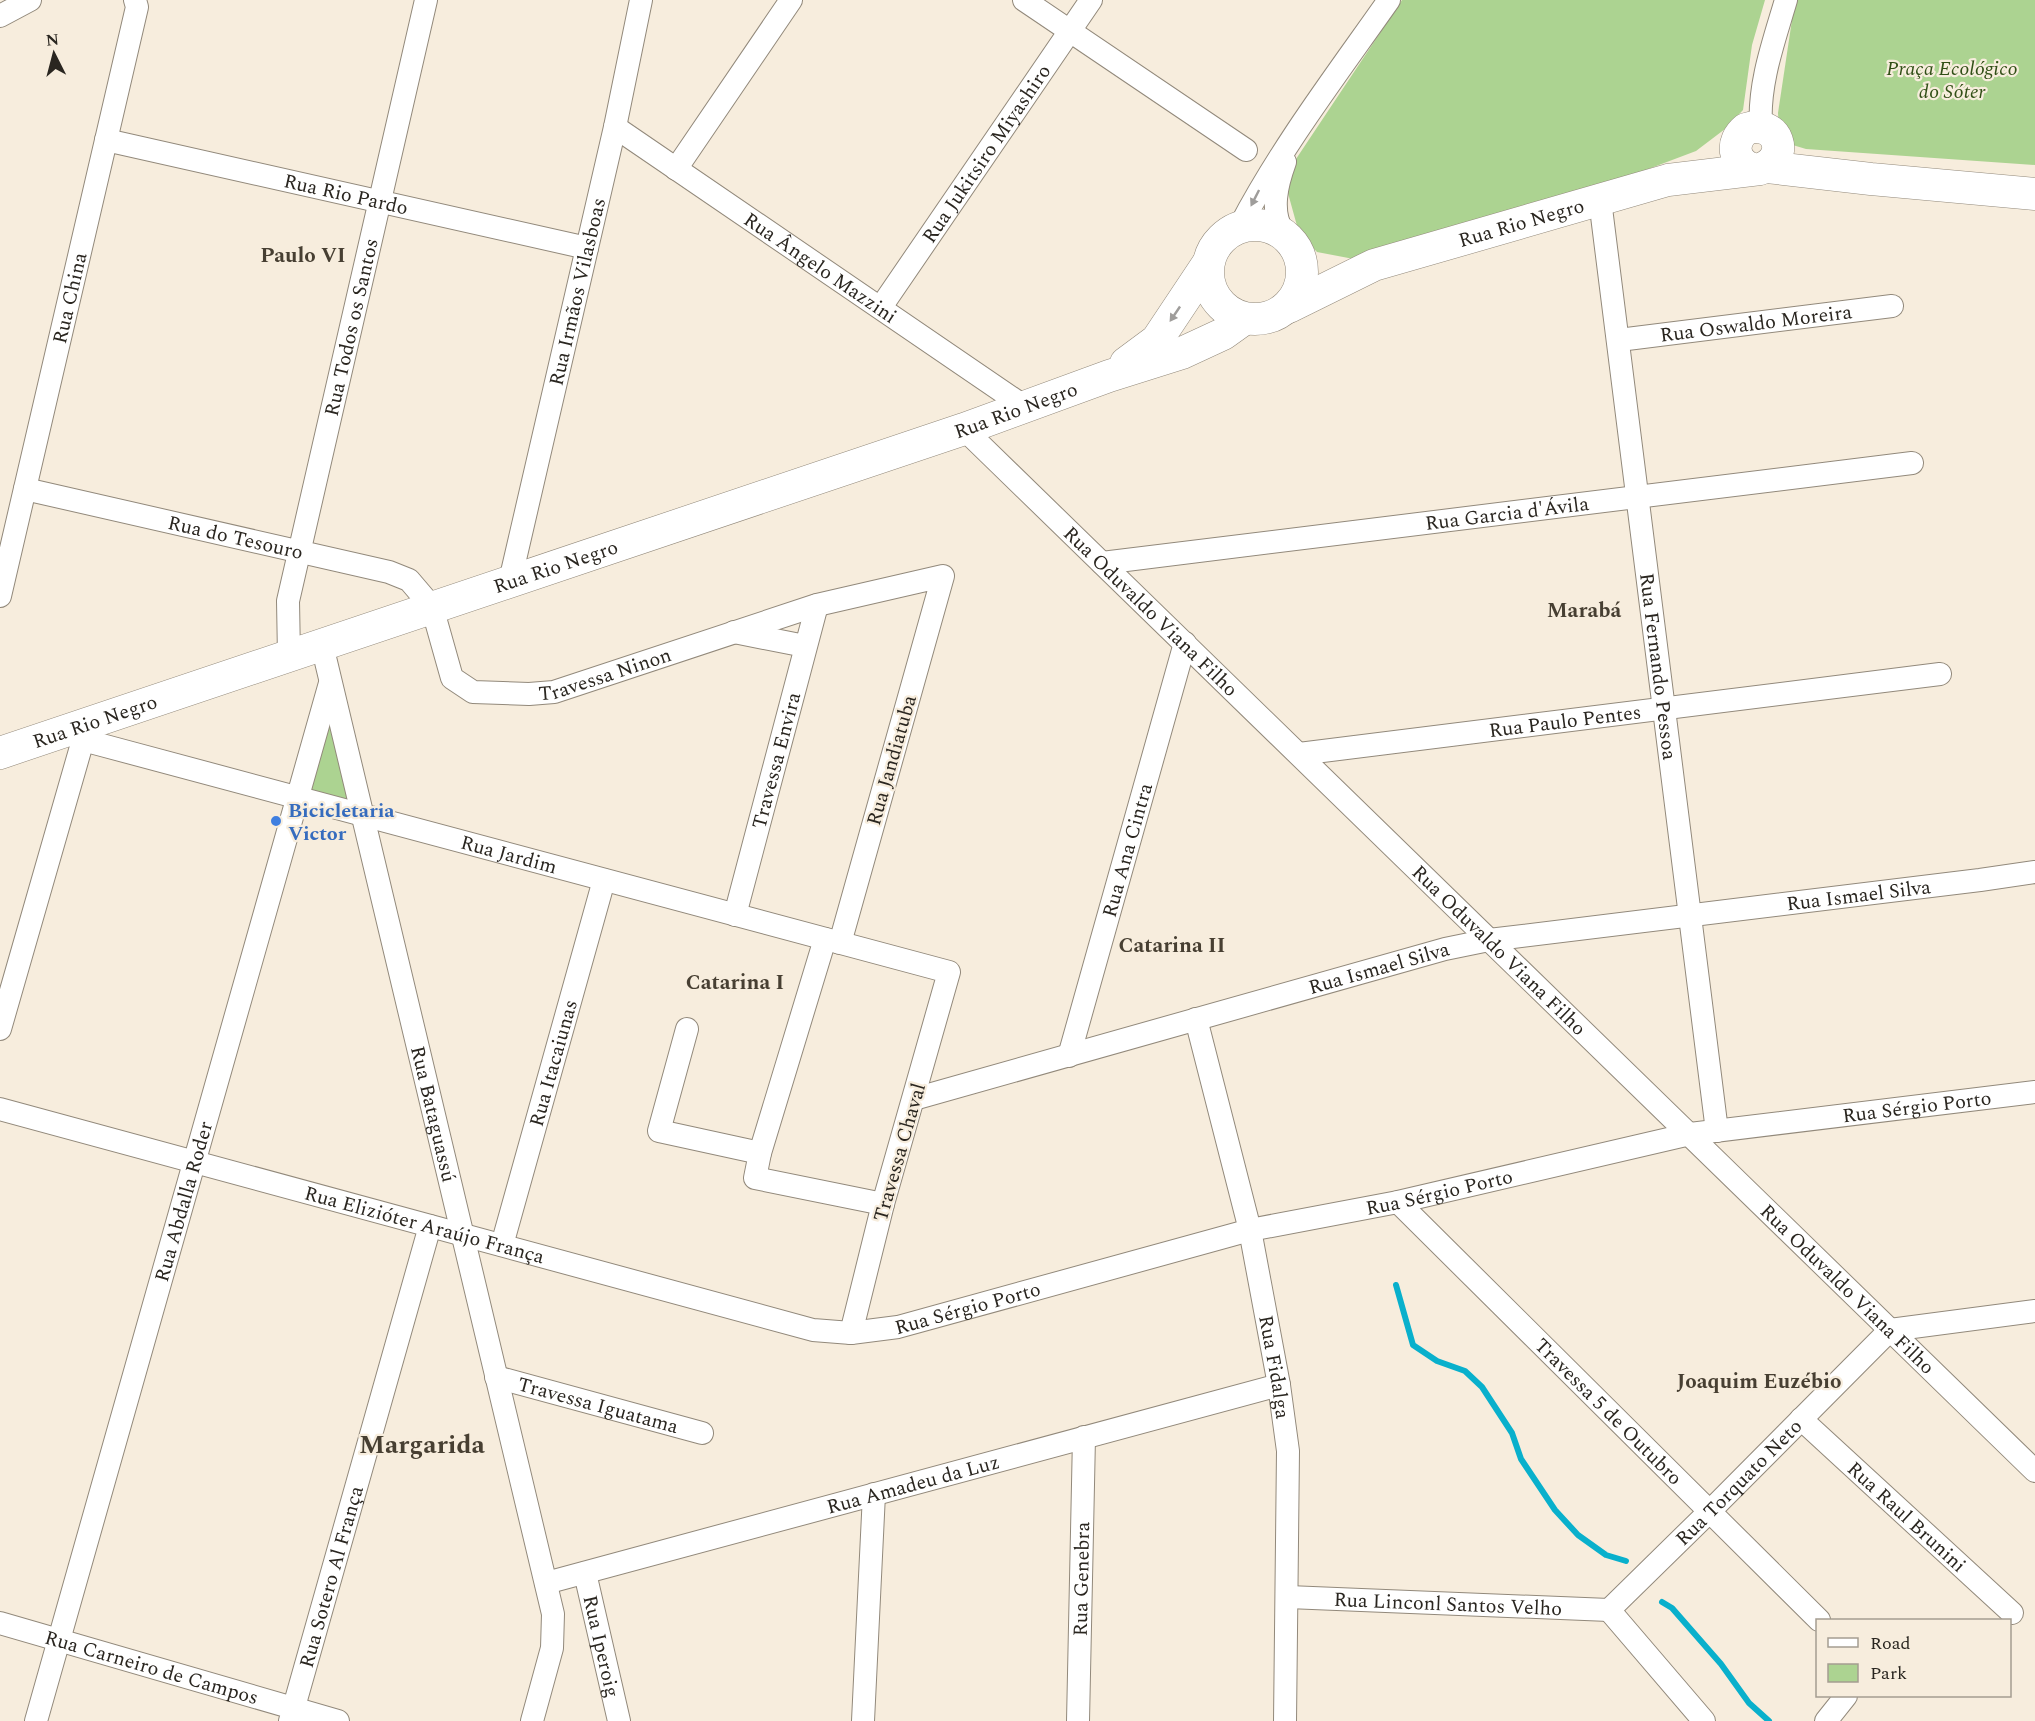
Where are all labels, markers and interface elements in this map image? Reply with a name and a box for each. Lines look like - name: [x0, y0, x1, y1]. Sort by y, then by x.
- north arrow: [24, 24, 84, 84]
- text: N: [45, 27, 60, 53]
- park label: Praça Ecológico do Sóter: [1886, 54, 2018, 107]
- street label: Rua Jukitsiro Miyashiro: [915, 59, 1059, 250]
- street label: Rua Rio Pardo: [281, 166, 411, 223]
- one-way arrow: [1250, 189, 1260, 206]
- street label: Rua Rio Negro: [1455, 191, 1588, 256]
- street label: Rua Irmãos Vilasboas: [542, 195, 614, 389]
- street label: Rua Ângelo Mazzini: [737, 205, 903, 331]
- street label: Rua Todos os Santos: [317, 235, 387, 419]
- district label: Paulo VI: [260, 240, 346, 272]
- street label: Rua China: [45, 249, 95, 347]
- street label: Rua Oswaldo Moreira: [1658, 297, 1854, 351]
- one-way arrow: [1169, 306, 1180, 322]
- street label: Rua Rio Negro: [950, 375, 1082, 447]
- street label: Rua Garcia d'Ávila: [1423, 489, 1591, 539]
- street label: Rua do Tesouro: [165, 508, 306, 568]
- street label: Rua Oduvaldo Viana Filho: [1056, 519, 1245, 704]
- street label: Rua Rio Negro: [490, 532, 622, 602]
- street label: Rua Fernando Pessoa: [1631, 571, 1684, 762]
- district label: Marabá: [1547, 595, 1621, 627]
- street label: Travessa Ninon: [537, 640, 676, 709]
- street label: Rua Rio Negro: [29, 687, 161, 757]
- street label: Travessa Envira: [744, 689, 809, 832]
- street label: Rua Jandiatuba: [859, 691, 925, 829]
- street label: Rua Paulo Pentes: [1487, 697, 1643, 746]
- street label: Rua Ana Cintra: [1095, 779, 1161, 921]
- place label: Bicicletaria Victor: [288, 796, 395, 849]
- marker: Bicicletaria Victor: [269, 814, 283, 828]
- street label: Rua Jardim: [457, 828, 560, 882]
- street label: Rua Oduvaldo Viana Filho: [1404, 858, 1593, 1043]
- street label: Rua Ismael Silva: [1785, 872, 1933, 920]
- district label: Catarina II: [1119, 930, 1225, 962]
- street label: Rua Ismael Silva: [1305, 934, 1453, 1003]
- district label: Catarina I: [686, 967, 784, 999]
- street label: Rua Itacaiunas: [522, 996, 586, 1130]
- street label: Rua Bataguassú: [402, 1043, 464, 1185]
- street label: Travessa Chaval: [866, 1079, 934, 1225]
- street label: Rua Sérgio Porto: [1841, 1083, 1993, 1131]
- street label: Rua Abdalla Roder: [147, 1118, 221, 1285]
- street label: Rua Sérgio Porto: [1363, 1162, 1516, 1224]
- street label: Rua Elizióter Araújo França: [301, 1178, 548, 1272]
- street label: Rua Oduvaldo Viana Filho: [1753, 1197, 1941, 1382]
- street label: Rua Sérgio Porto: [891, 1274, 1044, 1343]
- street label: Rua Fidalga: [1250, 1313, 1297, 1421]
- street label: Travessa 5 de Outubro: [1527, 1331, 1689, 1493]
- district label: Joaquim Euzébio: [1677, 1366, 1842, 1398]
- street label: Travessa Iguatama: [514, 1370, 682, 1442]
- street label: Rua Torquato Neto: [1669, 1412, 1810, 1553]
- district label: Margarida: [359, 1425, 486, 1465]
- street label: Rua Amadeu da Luz: [823, 1447, 1003, 1523]
- street label: Rua Raul Brunini: [1840, 1455, 1973, 1580]
- street label: Rua Sotero Al França: [292, 1482, 372, 1671]
- street label: Rua Genebra: [1066, 1521, 1098, 1637]
- street label: Rua Linconl Santos Velho: [1333, 1585, 1563, 1624]
- street label: Rua Iperoig: [575, 1592, 627, 1700]
- legend: [1816, 1619, 2011, 1697]
- street label: Rua Carneiro de Campos: [41, 1623, 262, 1713]
- text: Road: [1870, 1630, 1911, 1657]
- text: Park: [1870, 1660, 1907, 1687]

